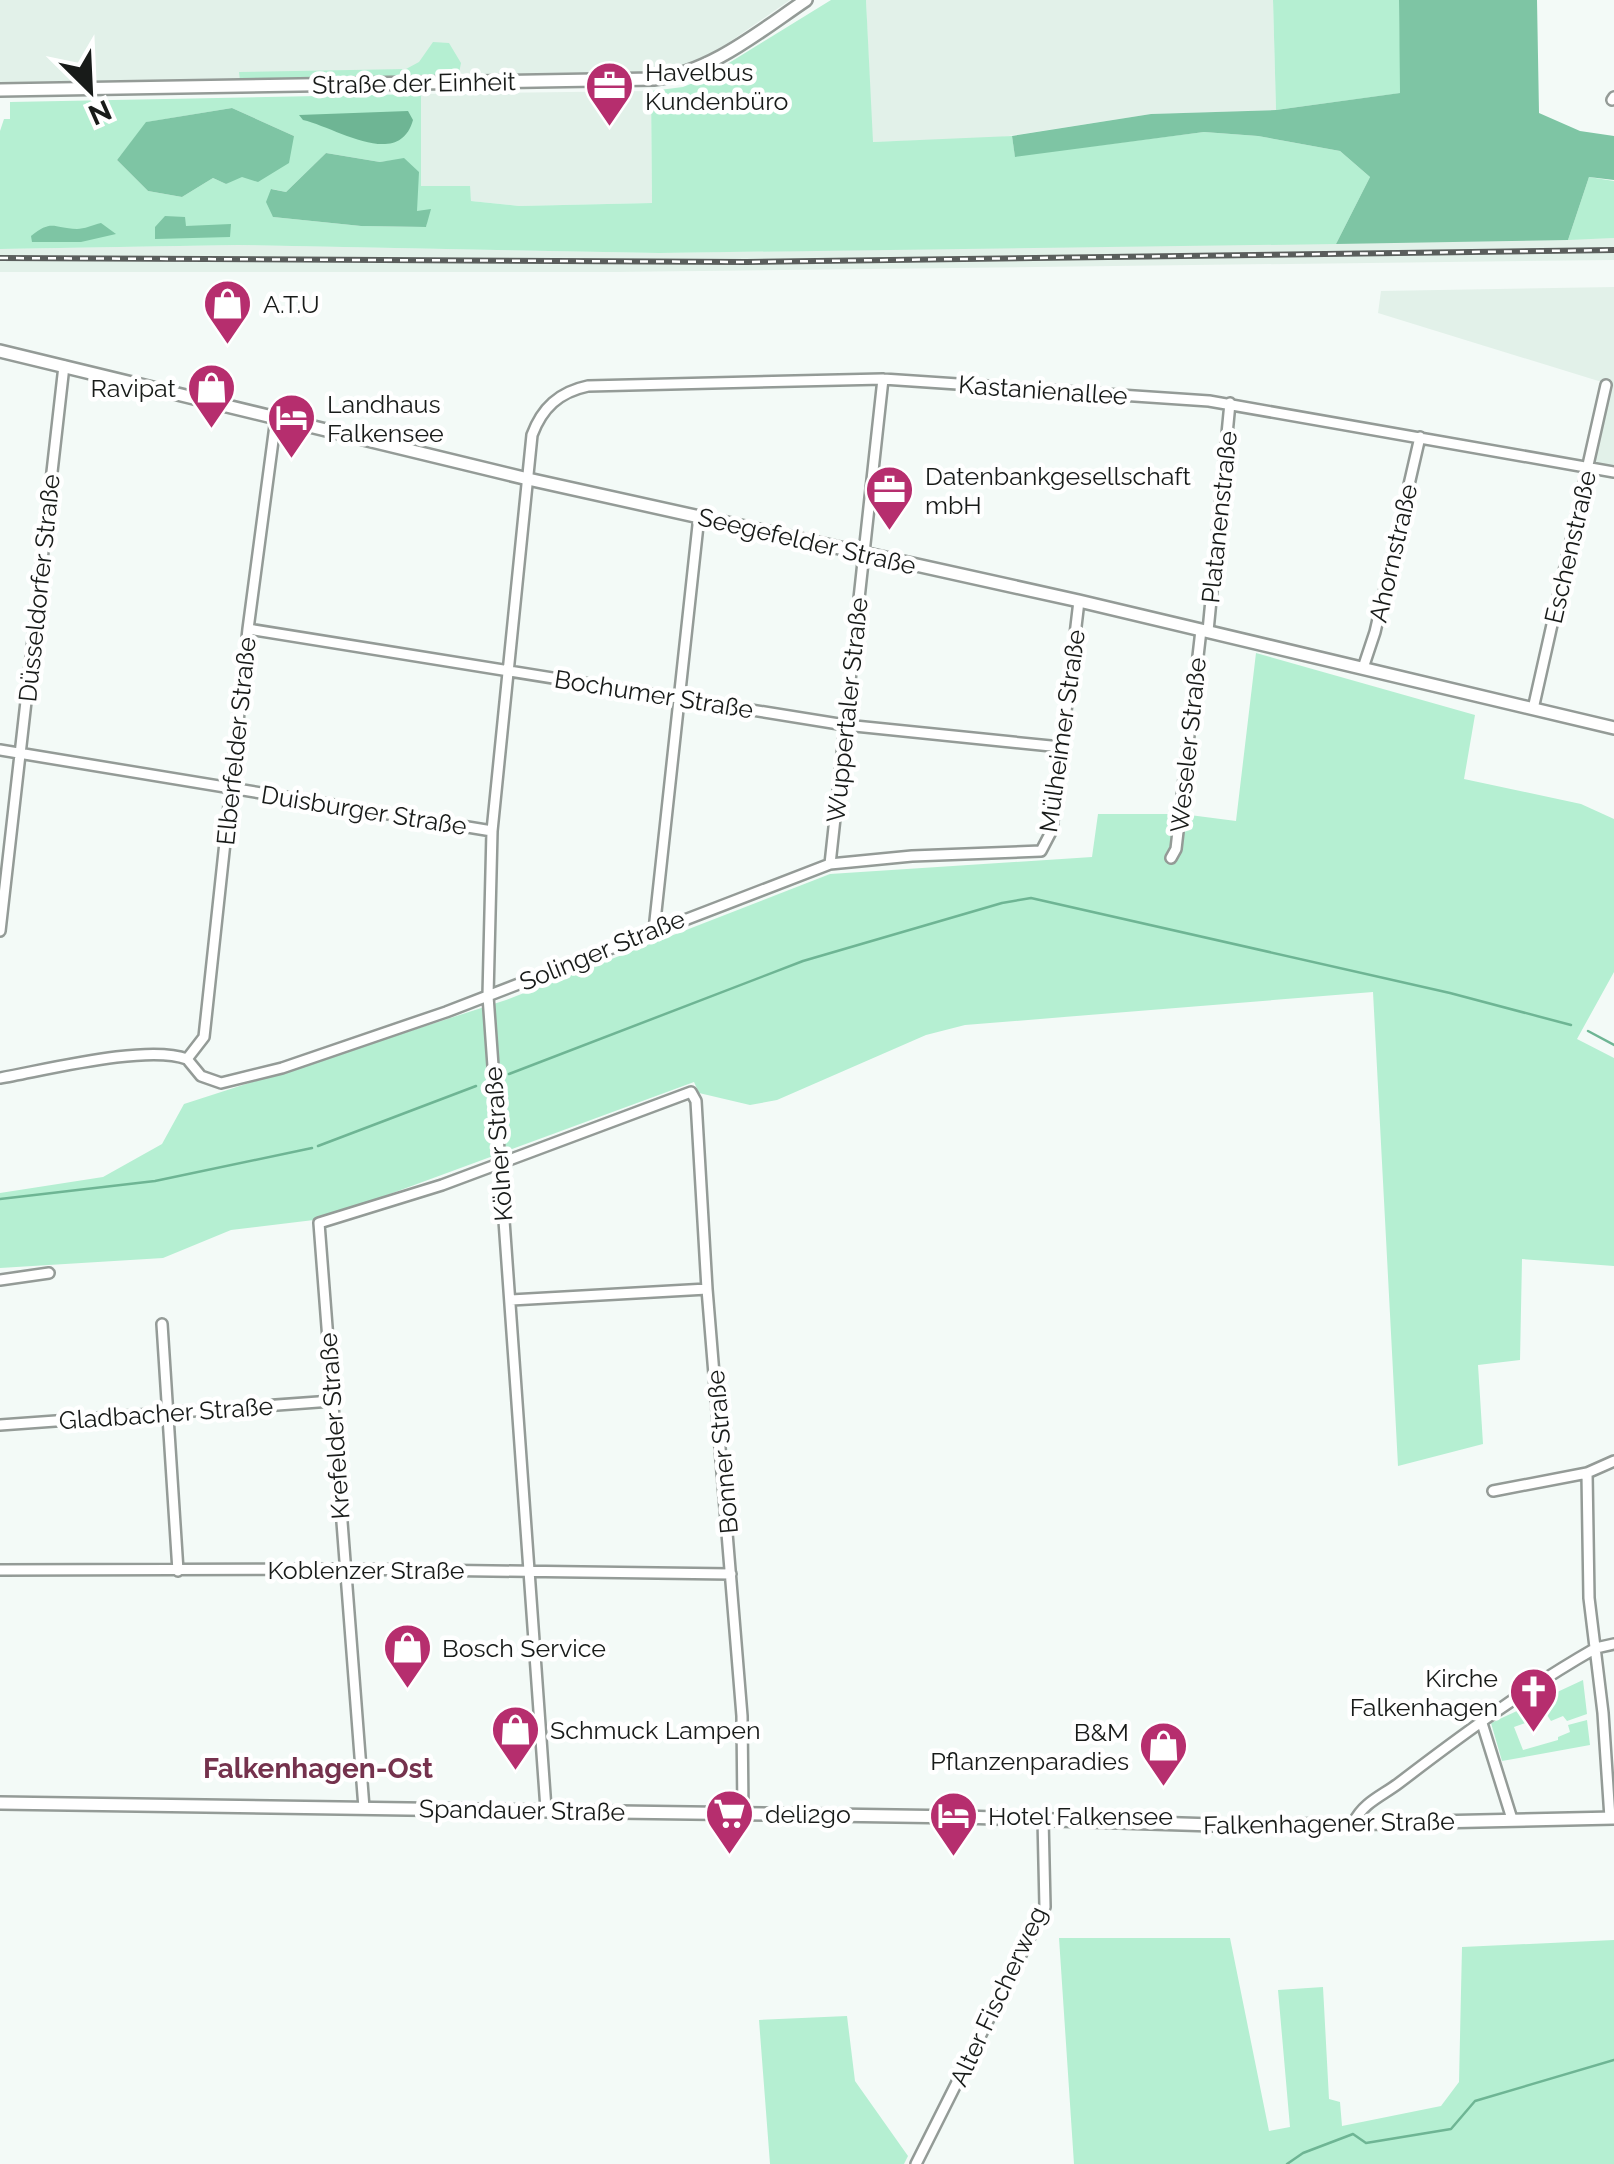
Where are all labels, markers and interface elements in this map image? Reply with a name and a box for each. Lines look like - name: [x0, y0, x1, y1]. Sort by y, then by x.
- north arrow: [40, 40, 140, 140]
- place label: Havelbus Kundenbüro: [645, 57, 788, 116]
- office icon: Havelbus Kundenbüro: [584, 60, 636, 128]
- street label: Straße der Einheit: [312, 66, 517, 100]
- text: N: [83, 93, 116, 132]
- shop icon: A.T.U: [202, 278, 254, 346]
- place label: A.T.U: [263, 289, 320, 319]
- shop icon: Ravipat: [185, 362, 237, 430]
- street label: Kastanienallee: [957, 369, 1129, 411]
- place label: Ravipat: [91, 373, 177, 403]
- place label: Landhaus Falkensee: [327, 389, 444, 448]
- hotel icon: Landhaus Falkensee: [266, 392, 318, 460]
- street label: Platanenstraße: [1195, 429, 1243, 605]
- place label: Datenbankgesellschaft mbH: [925, 461, 1192, 520]
- office icon: Datenbankgesellschaft mbH: [864, 464, 916, 532]
- street label: Eschenstraße: [1538, 468, 1602, 626]
- street label: Düsseldorfer Straße: [12, 473, 66, 703]
- street label: Ahornstraße: [1363, 481, 1423, 625]
- street label: Seegefelder Straße: [695, 501, 919, 581]
- street label: Wuppertaler Straße: [820, 596, 874, 824]
- street label: Mülheimer Straße: [1033, 628, 1091, 834]
- street label: Elberfelder Straße: [210, 635, 262, 847]
- street label: Weseler Straße: [1164, 656, 1212, 834]
- street label: Bochumer Straße: [552, 663, 756, 725]
- street label: Duisburger Straße: [259, 779, 469, 841]
- street label: Solinger Straße: [515, 903, 689, 997]
- street label: Kölner Straße: [478, 1066, 518, 1222]
- street label: Krefelder Straße: [313, 1332, 355, 1520]
- street label: Bonner Straße: [700, 1369, 744, 1535]
- street label: Gladbacher Straße: [58, 1391, 274, 1435]
- street label: Koblenzer Straße: [267, 1555, 465, 1585]
- shop icon: Bosch Service: [381, 1622, 433, 1690]
- place label: Bosch Service: [442, 1633, 606, 1663]
- place label: Kirche Falkenhagen: [1350, 1663, 1498, 1722]
- church icon: Kirche Falkenhagen: [1507, 1666, 1559, 1734]
- shop icon: Schmuck Lampen: [489, 1704, 541, 1772]
- place label: Schmuck Lampen: [550, 1715, 761, 1745]
- place label: B&M Pflanzenparadies: [930, 1717, 1129, 1776]
- shop icon: B&M Pflanzenparadies: [1138, 1720, 1190, 1788]
- district label: Falkenhagen-Ost: [203, 1752, 433, 1785]
- supermarket icon: deli2go: [704, 1788, 756, 1856]
- hotel icon: Hotel Falkensee: [927, 1790, 979, 1858]
- street label: Spandauer Straße: [419, 1793, 625, 1827]
- place label: deli2go: [765, 1799, 851, 1829]
- place label: Hotel Falkensee: [988, 1801, 1173, 1831]
- street label: Falkenhagener Straße: [1203, 1806, 1455, 1840]
- street label: Alter Fischerweg: [943, 1901, 1053, 2091]

